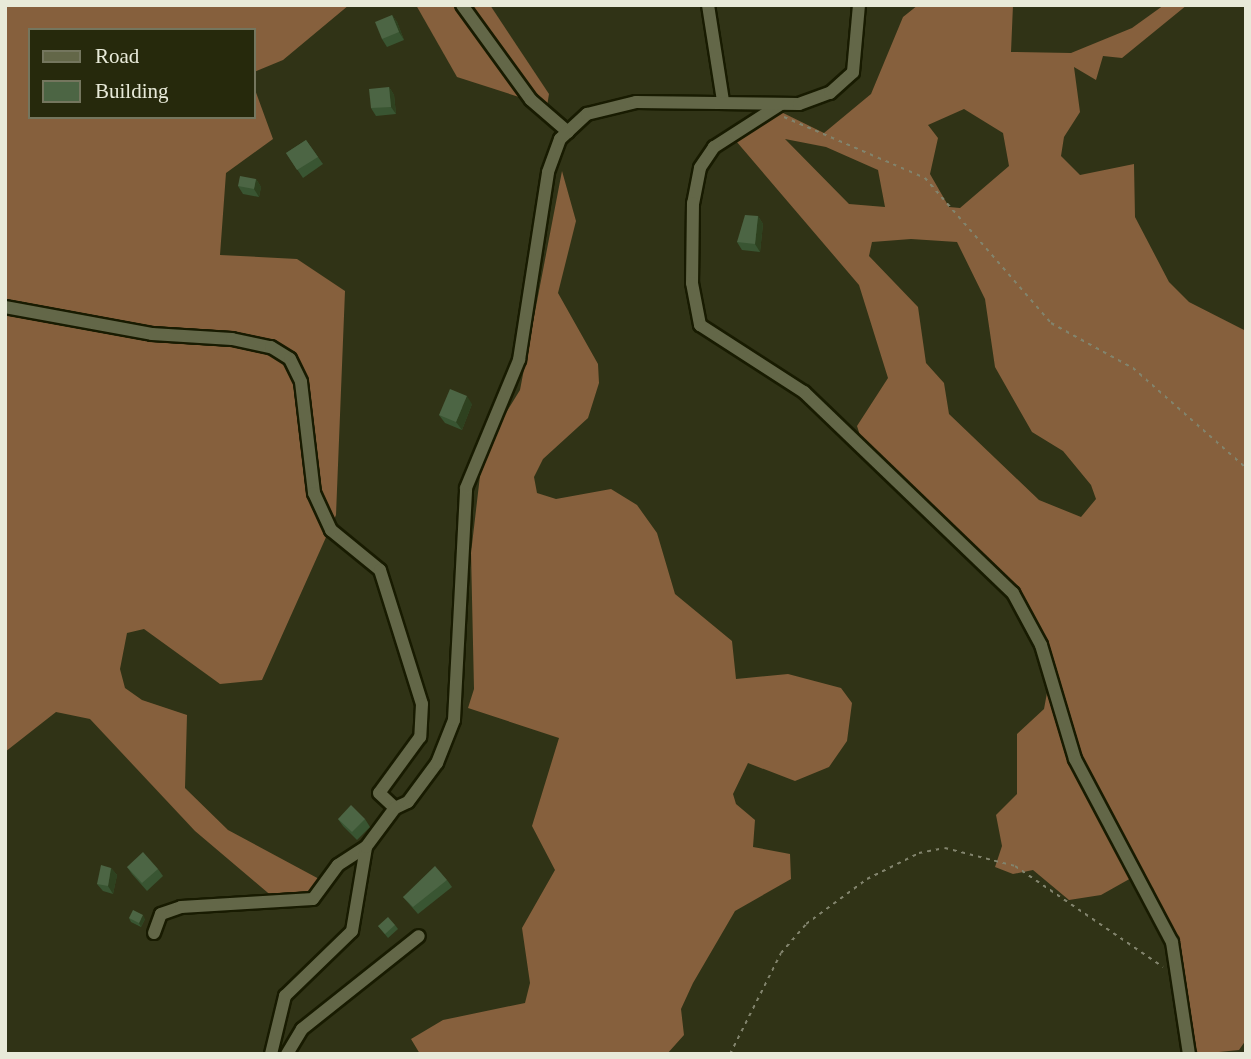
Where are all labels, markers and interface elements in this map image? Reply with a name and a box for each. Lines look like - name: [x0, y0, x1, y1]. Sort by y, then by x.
- legend: [28, 28, 256, 119]
- text: Road: [95, 44, 139, 68]
- text: Building: [95, 79, 169, 103]

